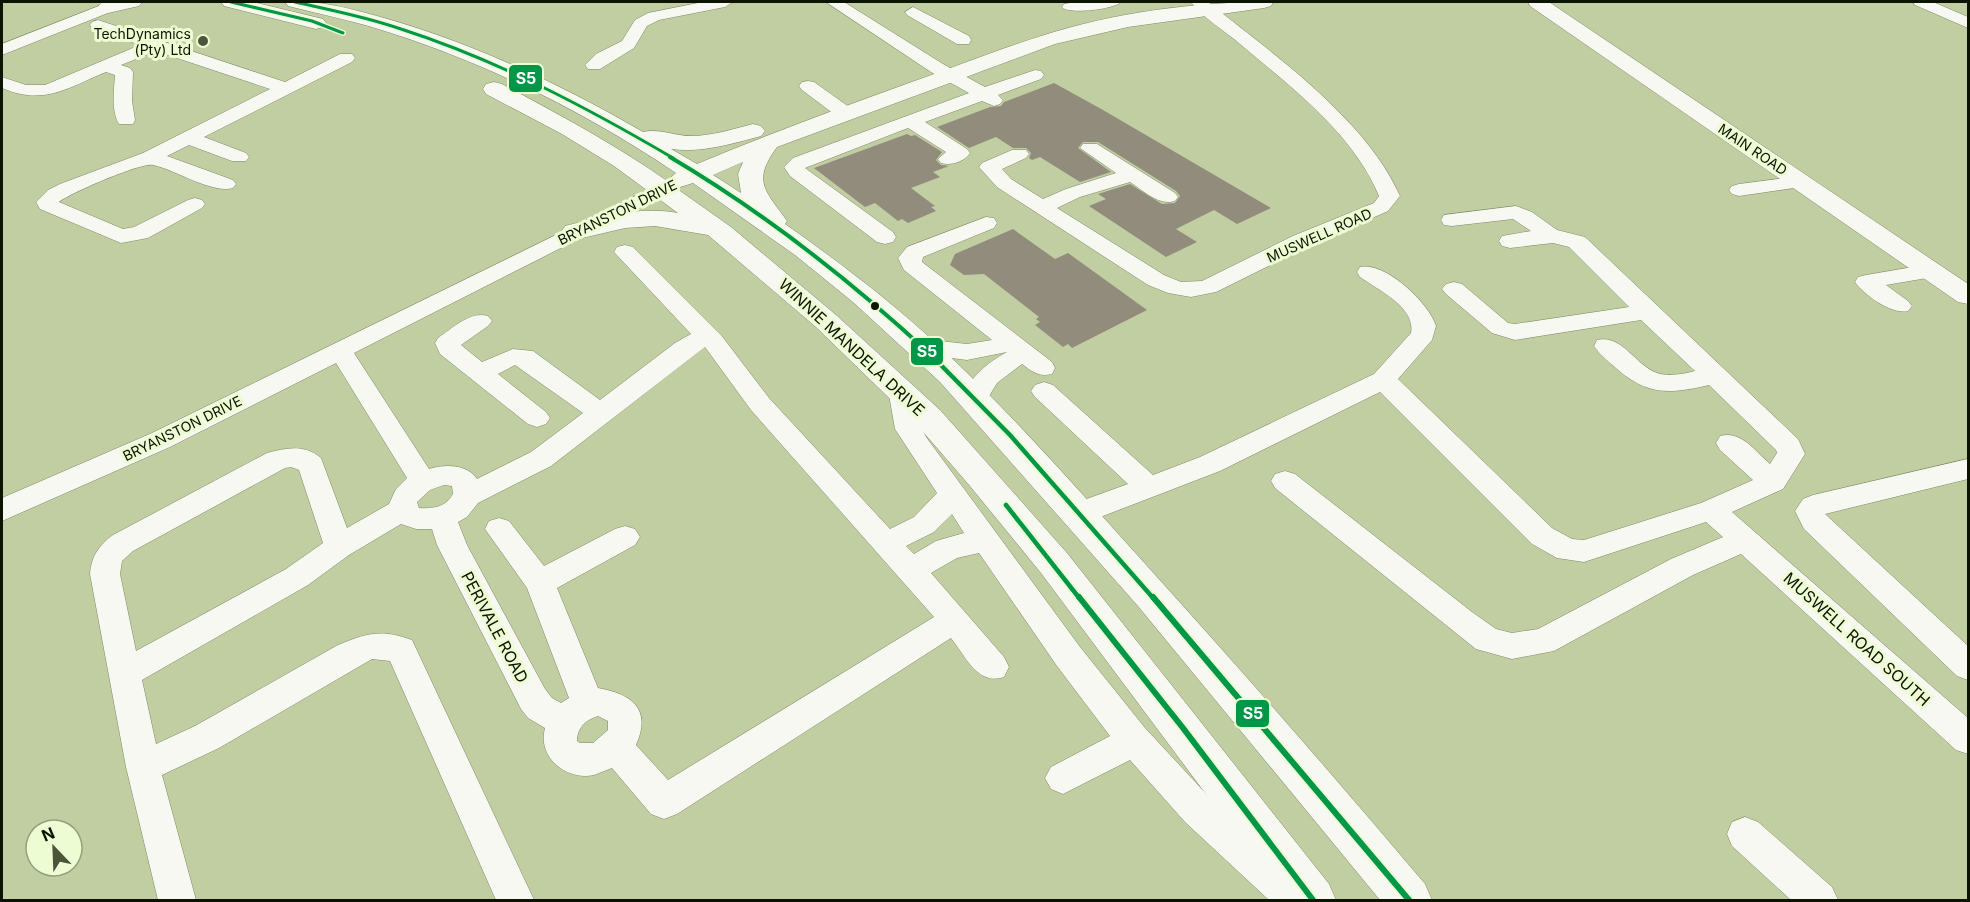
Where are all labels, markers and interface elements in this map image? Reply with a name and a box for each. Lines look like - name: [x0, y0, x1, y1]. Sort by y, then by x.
- place label: TechDynamics (Pty) Ltd: [93, 25, 191, 58]
- marker: TechDynamics (Pty) Ltd: [196, 34, 210, 48]
- line badge: S5: [508, 64, 543, 93]
- text: S5: [516, 68, 536, 88]
- street label: MAIN ROAD: [1715, 120, 1791, 178]
- street label: BRYANSTON DRIVE: [555, 176, 679, 248]
- street label: MUSWELL ROAD: [1264, 204, 1374, 266]
- street label: WINNIE MANDELA DRIVE: [775, 274, 929, 420]
- unlabelled marker: [869, 300, 881, 312]
- line badge: S5: [910, 337, 944, 366]
- text: S5: [917, 341, 937, 361]
- street label: BRYANSTON DRIVE: [120, 392, 244, 464]
- street label: PERIVALE ROAD: [457, 568, 533, 686]
- street label: MUSWELL ROAD SOUTH: [1780, 568, 1934, 710]
- line badge: S5: [1235, 699, 1270, 728]
- text: S5: [1243, 703, 1263, 723]
- north arrow: [24, 818, 84, 878]
- text: N: [39, 823, 58, 846]

